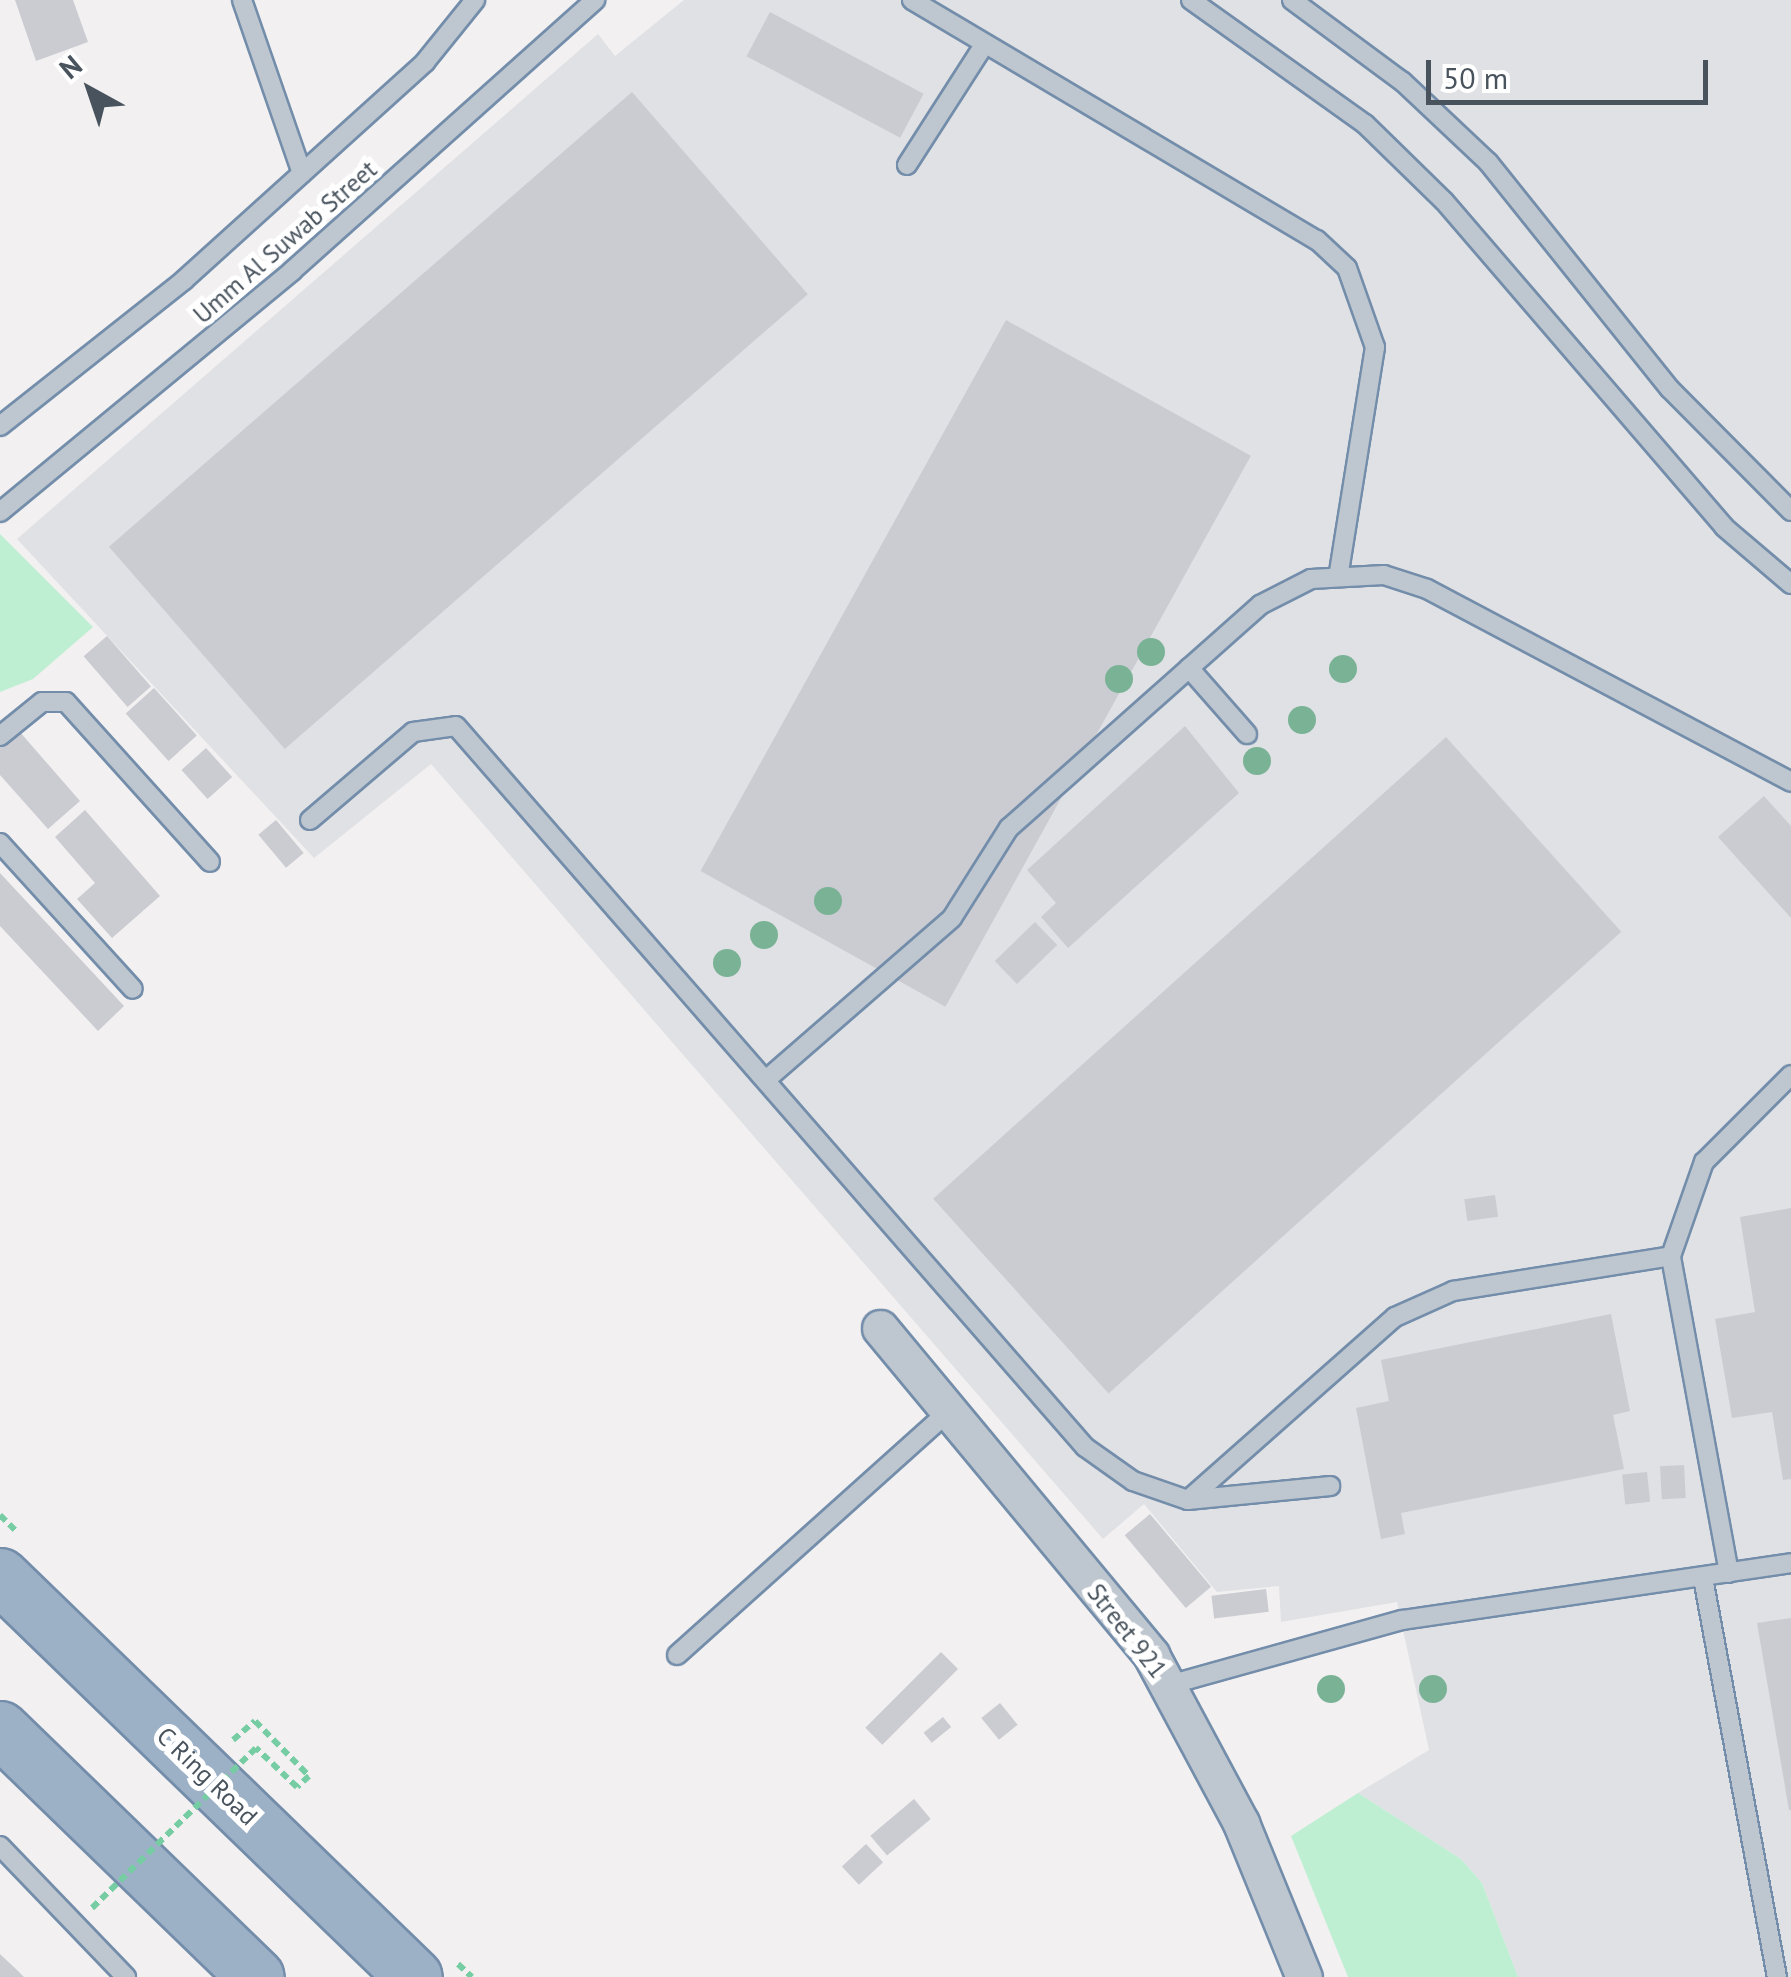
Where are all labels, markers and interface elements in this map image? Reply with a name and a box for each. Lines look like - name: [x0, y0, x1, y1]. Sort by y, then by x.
- north arrow: [40, 40, 140, 140]
- scale bar: [1431, 40, 1714, 102]
- text: N: [51, 47, 89, 87]
- text: 50 m: [1443, 58, 1508, 97]
- street label: Umm Al Suwab Street: [187, 154, 383, 330]
- street label: Street 921: [1081, 1578, 1173, 1684]
- street label: C Ring Road: [150, 1720, 264, 1832]

